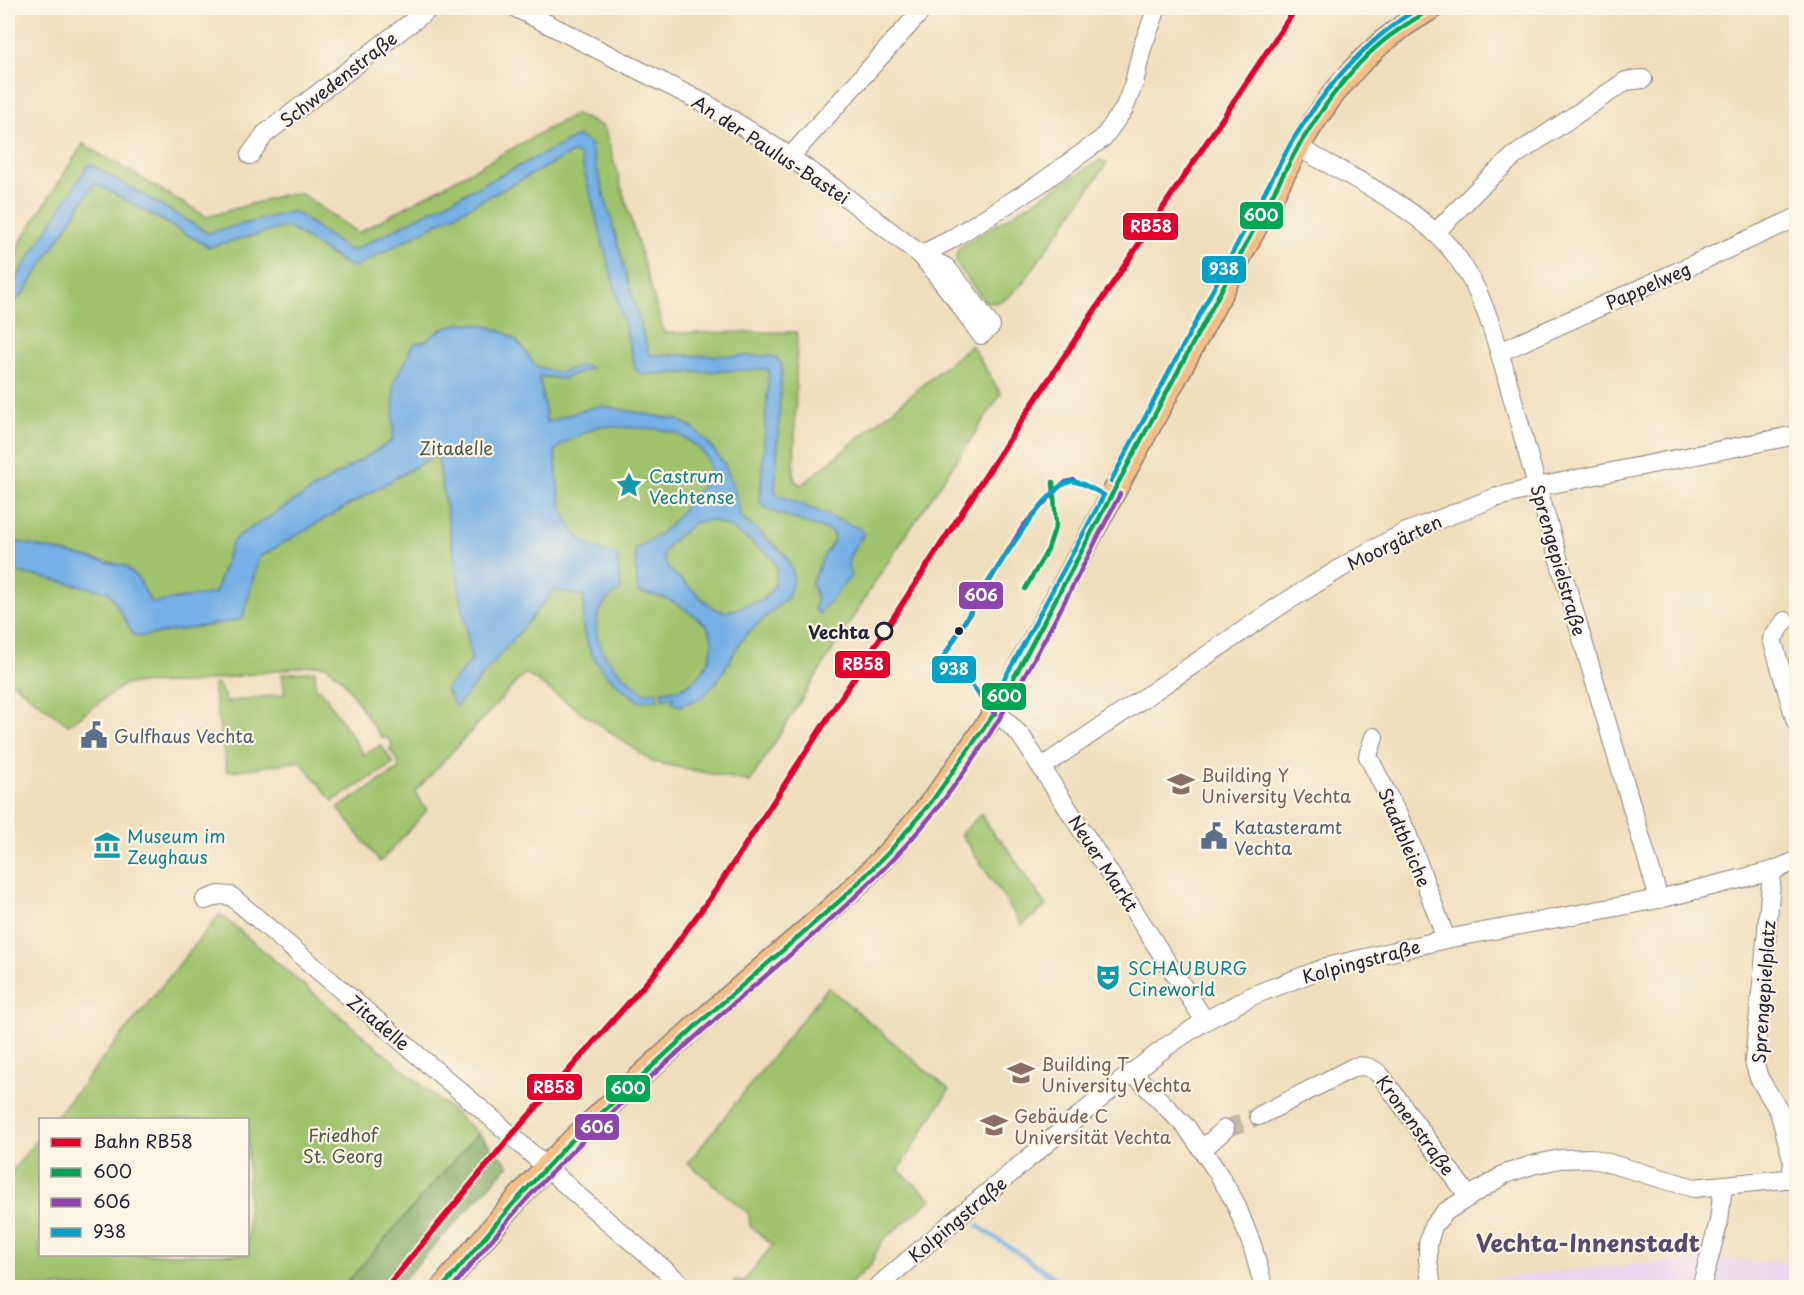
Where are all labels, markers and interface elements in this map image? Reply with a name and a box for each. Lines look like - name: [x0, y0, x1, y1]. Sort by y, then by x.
- street label: Schwedenstraße: [274, 25, 402, 133]
- street label: An der Paulus-Bastei: [687, 88, 855, 210]
- line badge: 600: [1239, 201, 1284, 230]
- text: 600: [1244, 202, 1279, 226]
- line badge: RB58: [1122, 212, 1179, 241]
- text: RB58: [1130, 213, 1172, 237]
- street label: Pappelweg: [1601, 254, 1695, 316]
- line badge: 938: [1201, 255, 1247, 284]
- text: 938: [1209, 256, 1239, 280]
- park label: Zitadelle: [419, 434, 493, 461]
- place label: Castrum Vechtense: [649, 462, 735, 510]
- place icon: Castrum Vechtense: [614, 470, 644, 500]
- street label: Sprengepielstraße: [1524, 481, 1594, 639]
- street label: Moorgärten: [1342, 507, 1446, 577]
- line badge: 606: [958, 581, 1004, 610]
- text: 606: [964, 582, 998, 606]
- place label: Vechta: [808, 618, 870, 645]
- marker: Vechta: [875, 622, 893, 640]
- unlabelled marker: [953, 625, 965, 637]
- line badge: RB58: [834, 650, 891, 679]
- text: RB58: [842, 651, 884, 675]
- line badge: 938: [931, 655, 977, 684]
- text: 938: [939, 656, 969, 680]
- line badge: 600: [981, 682, 1027, 711]
- text: 600: [987, 683, 1022, 707]
- public building icon: Gulfhaus Vechta: [79, 720, 109, 750]
- place label: Gulfhaus Vechta: [114, 722, 255, 749]
- place label: Building Y University Vechta: [1201, 761, 1352, 809]
- school or university icon: Building Y University Vechta: [1166, 769, 1196, 799]
- street label: Stadtbleiche: [1372, 783, 1438, 891]
- street label: Neuer Markt: [1063, 809, 1145, 917]
- place label: Katasteramt Vechta: [1234, 813, 1342, 861]
- public building icon: Katasteramt Vechta: [1199, 821, 1229, 851]
- place label: Museum im Zeughaus: [127, 822, 226, 870]
- museum icon: Museum im Zeughaus: [92, 830, 122, 860]
- street label: Sprengepielplatz: [1745, 919, 1781, 1064]
- street label: Kolpingstraße: [1299, 932, 1423, 990]
- place label: SCHAUBURG Cineworld: [1128, 954, 1248, 1002]
- theatre icon: SCHAUBURG Cineworld: [1093, 962, 1123, 992]
- street label: Zitadelle: [342, 988, 416, 1056]
- place label: Building T University Vechta: [1041, 1050, 1192, 1098]
- school or university icon: Building T University Vechta: [1006, 1058, 1036, 1088]
- street label: Kronenstraße: [1370, 1069, 1462, 1181]
- line badge: RB58: [526, 1073, 583, 1101]
- text: RB58: [533, 1074, 575, 1098]
- line badge: 600: [605, 1074, 651, 1103]
- text: 600: [611, 1075, 646, 1099]
- place label: Gebäude C Universität Vechta: [1014, 1102, 1172, 1150]
- school or university icon: Gebäude C Universität Vechta: [979, 1110, 1009, 1140]
- line badge: 606: [574, 1113, 620, 1141]
- text: 606: [580, 1114, 614, 1138]
- legend: [39, 1118, 249, 1256]
- park label: Friedhof St. Georg: [303, 1121, 383, 1169]
- text: Bahn RB58: [93, 1127, 193, 1154]
- text: 600: [93, 1157, 132, 1184]
- street label: Kolpingstraße: [902, 1170, 1012, 1268]
- text: 606: [93, 1187, 131, 1214]
- text: 938: [93, 1217, 126, 1244]
- district label: Vechta-Innenstadt: [1476, 1224, 1700, 1260]

